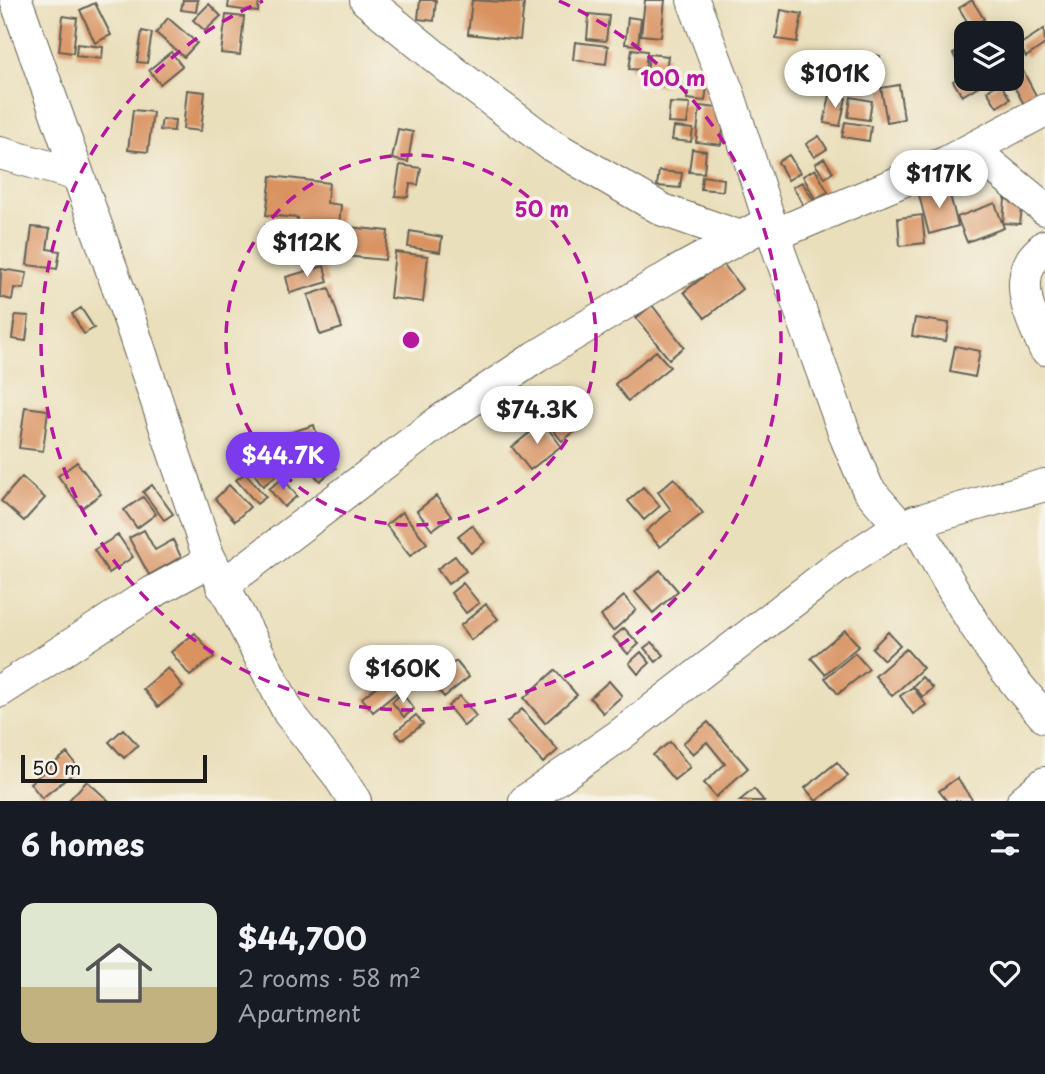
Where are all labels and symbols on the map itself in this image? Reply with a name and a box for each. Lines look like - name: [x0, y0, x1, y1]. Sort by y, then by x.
- pin: $101K: [786, 50, 884, 110]
- text: 100 m: [640, 61, 706, 93]
- pin: $117K: [890, 150, 988, 210]
- text: 50 m: [515, 192, 569, 224]
- pin: $112K: [258, 219, 356, 279]
- centre of rings: [399, 328, 423, 352]
- pin: $74.3K: [480, 386, 594, 446]
- pin: $44.7K: [226, 433, 340, 492]
- pin: $160K: [354, 646, 452, 705]
- scale bar: [21, 752, 206, 784]

